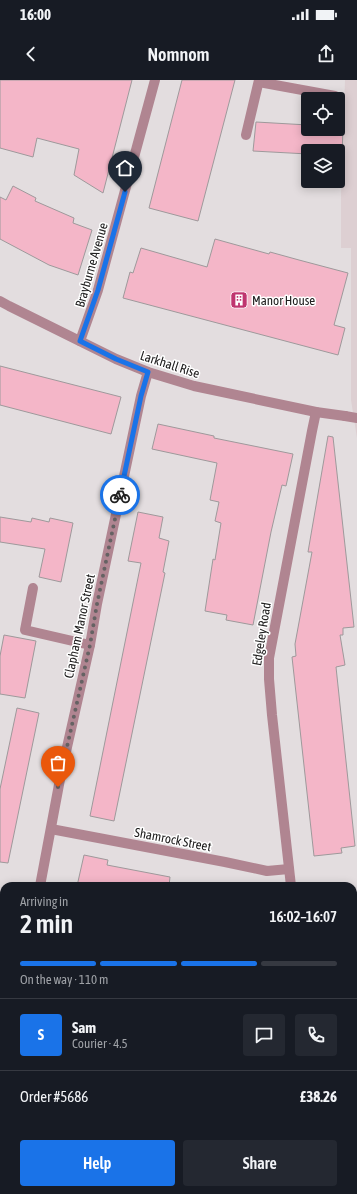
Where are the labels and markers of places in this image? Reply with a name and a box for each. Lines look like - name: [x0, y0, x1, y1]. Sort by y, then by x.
- pin: [108, 151, 142, 192]
- building icon: Manor House: [229, 290, 249, 310]
- place label: Manor House: [252, 293, 315, 308]
- pin: [41, 746, 75, 787]

